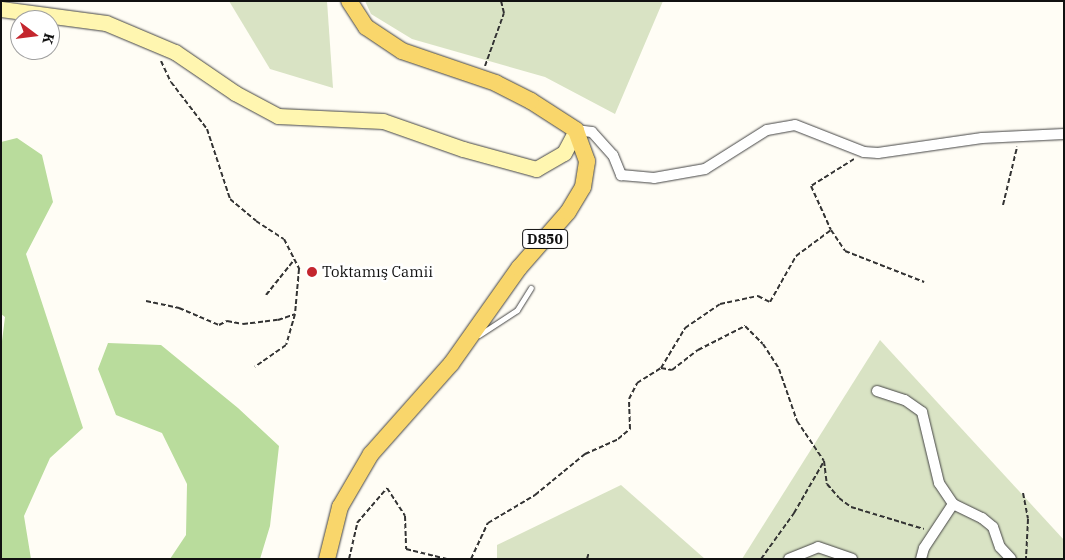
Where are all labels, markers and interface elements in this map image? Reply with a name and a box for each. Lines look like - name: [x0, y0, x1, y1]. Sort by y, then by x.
- north arrow: [10, 10, 60, 60]
- text: K: [38, 31, 59, 46]
- road number: D850: [521, 228, 569, 250]
- place label: Toktamış Camii: [322, 263, 433, 281]
- marker: Toktamış Camii: [306, 266, 318, 278]

